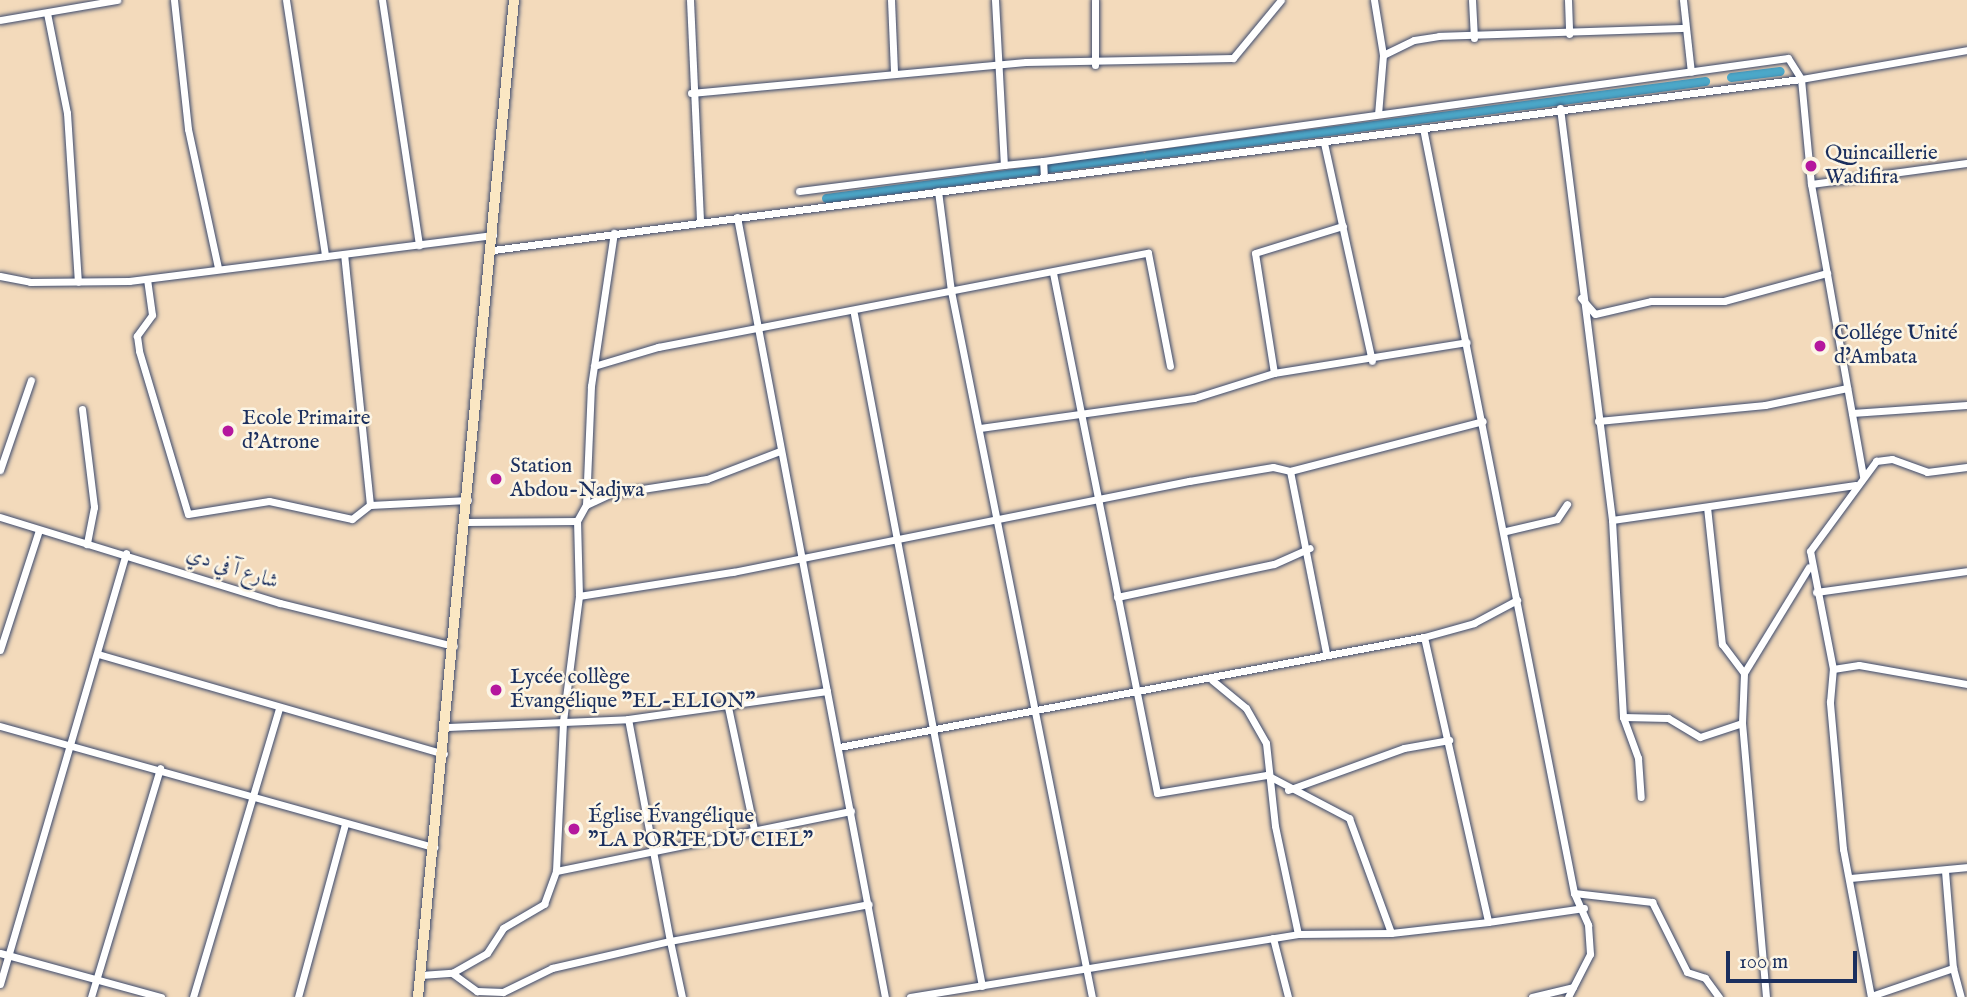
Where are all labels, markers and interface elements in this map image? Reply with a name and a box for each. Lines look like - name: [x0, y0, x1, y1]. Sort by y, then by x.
- place label: Quincaillerie Wadifira: [1825, 141, 1938, 191]
- marker: Quincaillerie Wadifira: [1803, 158, 1819, 174]
- place label: Collége Unité d'Ambata: [1834, 321, 1958, 371]
- marker: Collége Unité d'Ambata: [1812, 338, 1828, 354]
- place label: Ecole Primaire d'Atrone: [242, 406, 370, 456]
- marker: Ecole Primaire d'Atrone: [220, 423, 236, 439]
- place label: Station Abdou-Nadjwa: [510, 454, 644, 504]
- marker: Station Abdou-Nadjwa: [488, 471, 504, 487]
- street label: شارع آ في دي: [183, 542, 281, 596]
- place label: Lycée collège Évangélique "EL-ELION": [510, 665, 755, 715]
- marker: Lycée collège Évangélique "EL-ELION": [488, 682, 504, 698]
- place label: Église Évangélique "LA PORTE DU CIEL": [588, 804, 813, 854]
- marker: Église Évangélique "LA PORTE DU CIEL": [566, 821, 582, 837]
- scale bar: [1729, 937, 1860, 981]
- text: 100 m: [1739, 949, 1788, 976]

